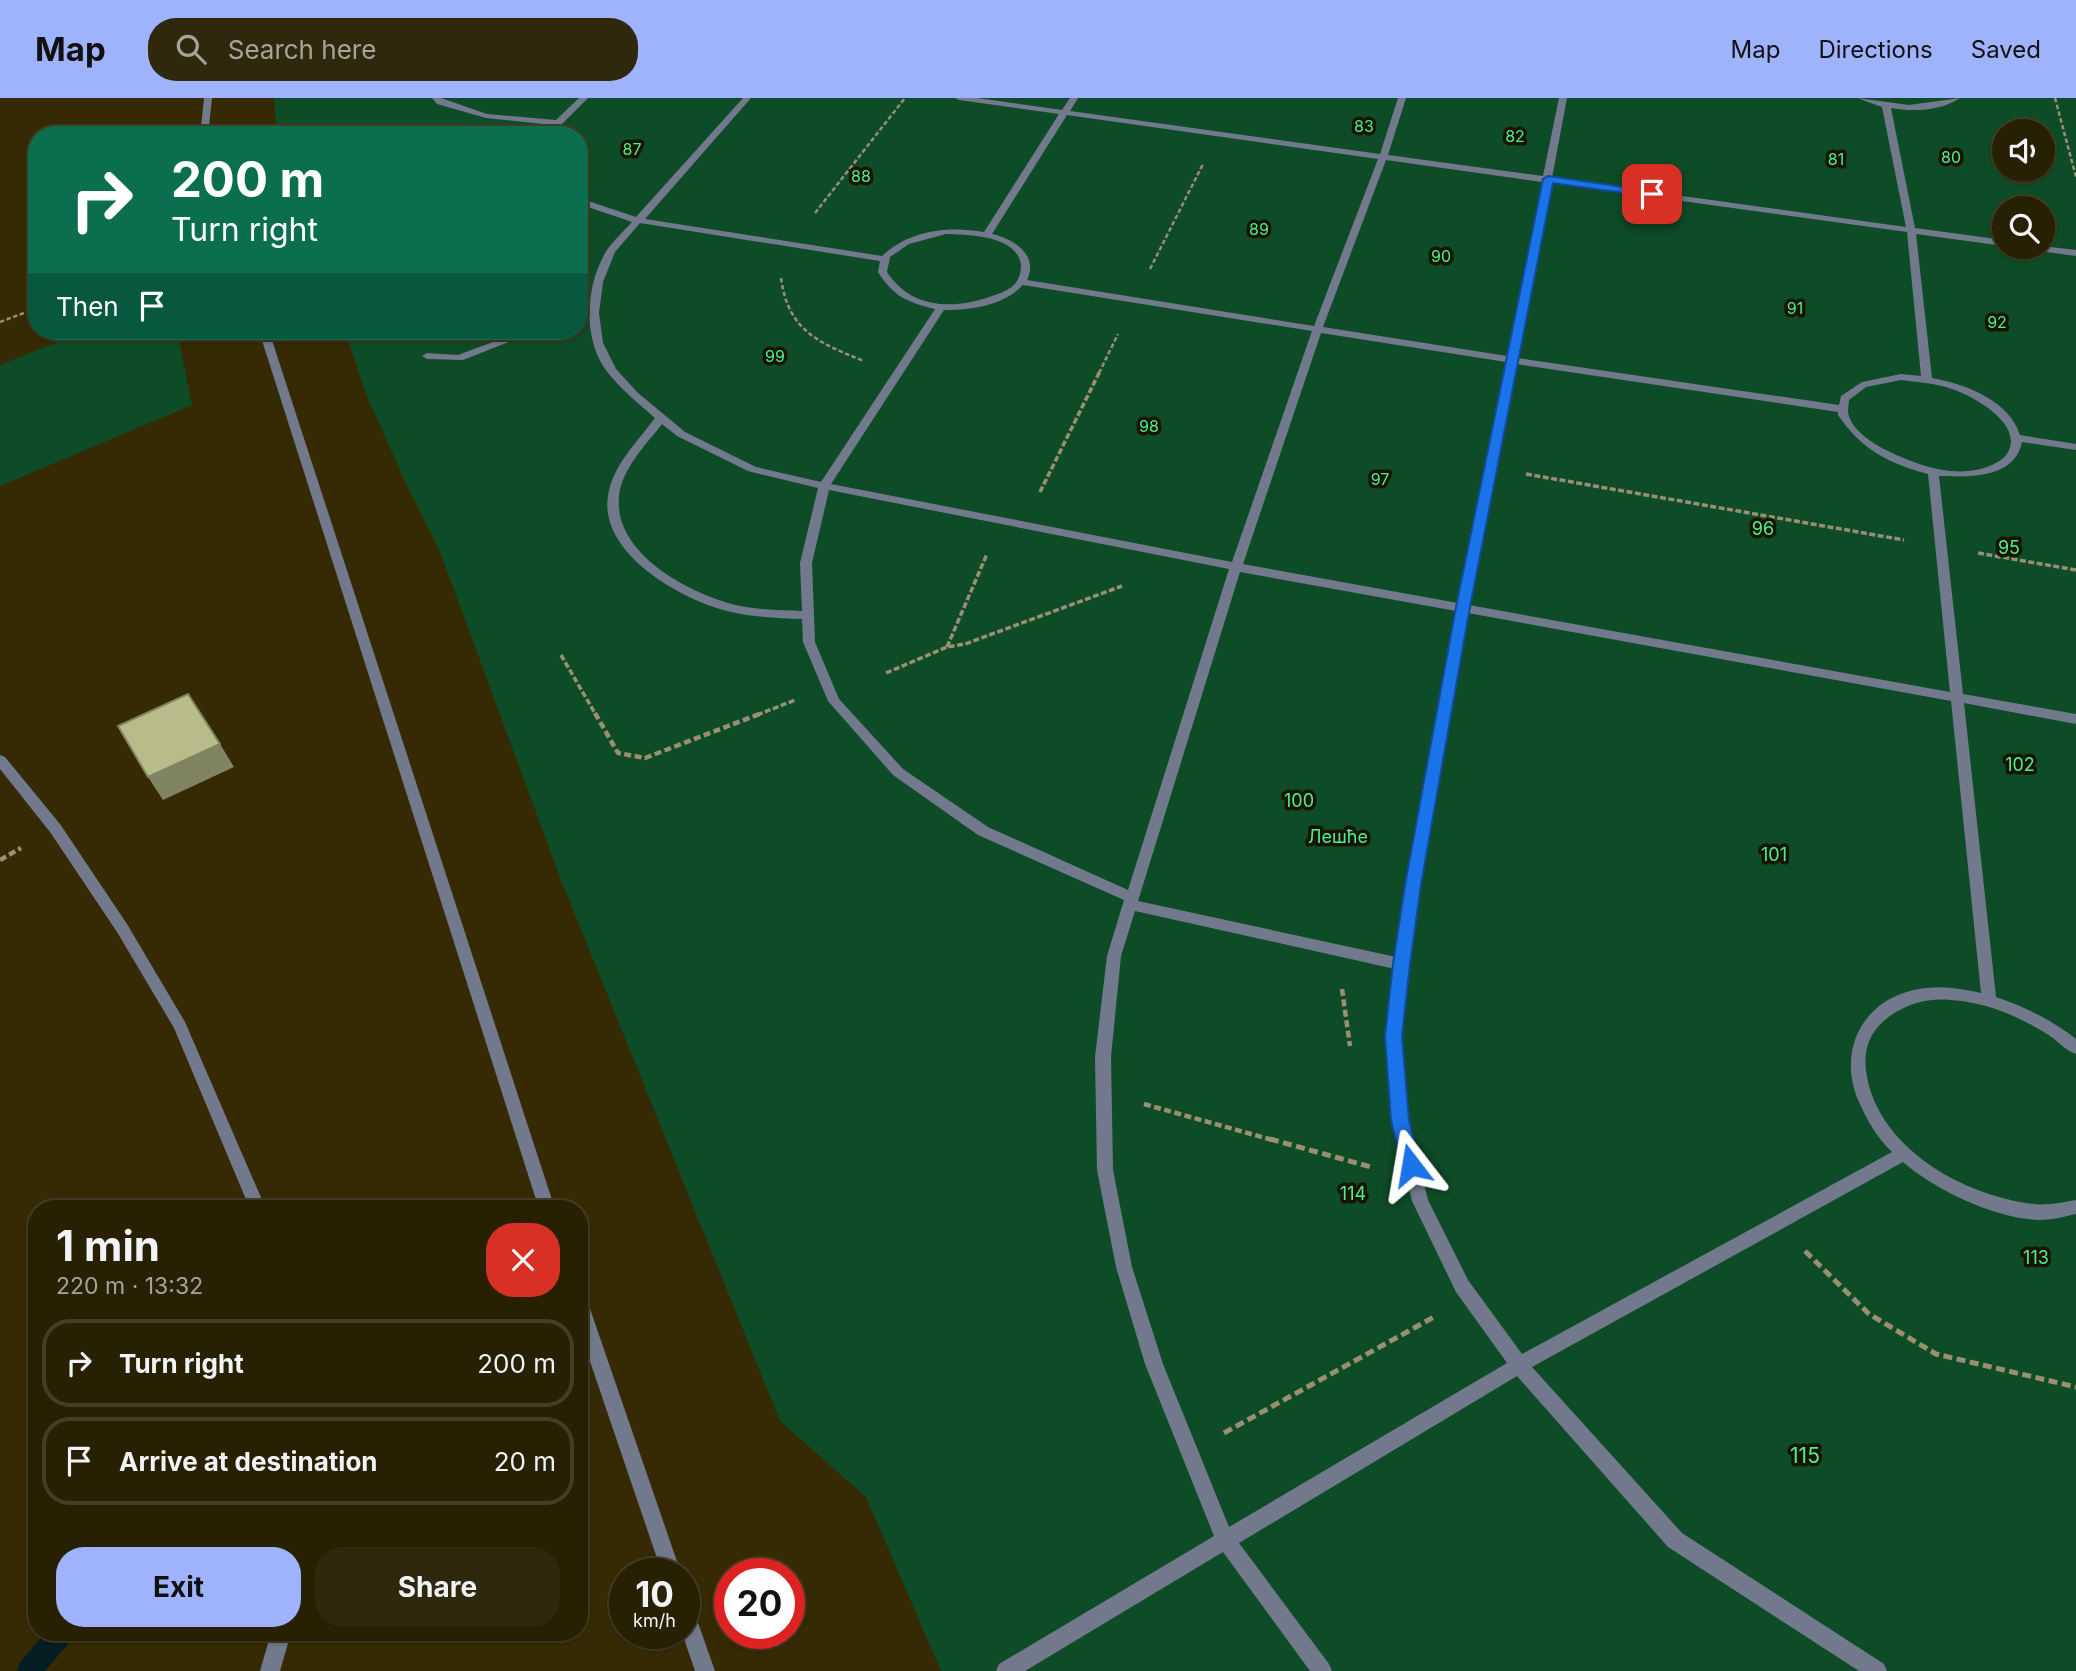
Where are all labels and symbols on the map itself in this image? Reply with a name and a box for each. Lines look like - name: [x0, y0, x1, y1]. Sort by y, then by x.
- park label: 83: [1354, 116, 1374, 136]
- park label: 82: [1505, 126, 1525, 146]
- park label: 87: [623, 139, 641, 159]
- park label: 80: [1941, 147, 1961, 167]
- park label: 81: [1828, 149, 1844, 169]
- pin: [1622, 164, 1682, 224]
- park label: 88: [851, 166, 871, 186]
- park label: 89: [1249, 219, 1269, 239]
- park label: 90: [1431, 246, 1451, 266]
- park label: 91: [1787, 298, 1803, 318]
- park label: 92: [1987, 312, 2007, 332]
- park label: 99: [765, 346, 785, 366]
- park label: 98: [1139, 416, 1159, 436]
- park label: 97: [1371, 469, 1389, 489]
- park label: 96: [1752, 518, 1774, 539]
- park label: 95: [1998, 537, 2020, 558]
- park label: 102: [2005, 754, 2035, 775]
- park label: 100: [1284, 790, 1314, 811]
- park label: Лешће: [1308, 826, 1368, 847]
- park label: 101: [1761, 844, 1787, 865]
- position arrow: [1374, 1128, 1448, 1202]
- park label: 114: [1340, 1183, 1366, 1204]
- park label: 113: [2023, 1247, 2049, 1268]
- park label: 115: [1790, 1443, 1820, 1468]
- speed limit sign: 20: [714, 1558, 805, 1649]

